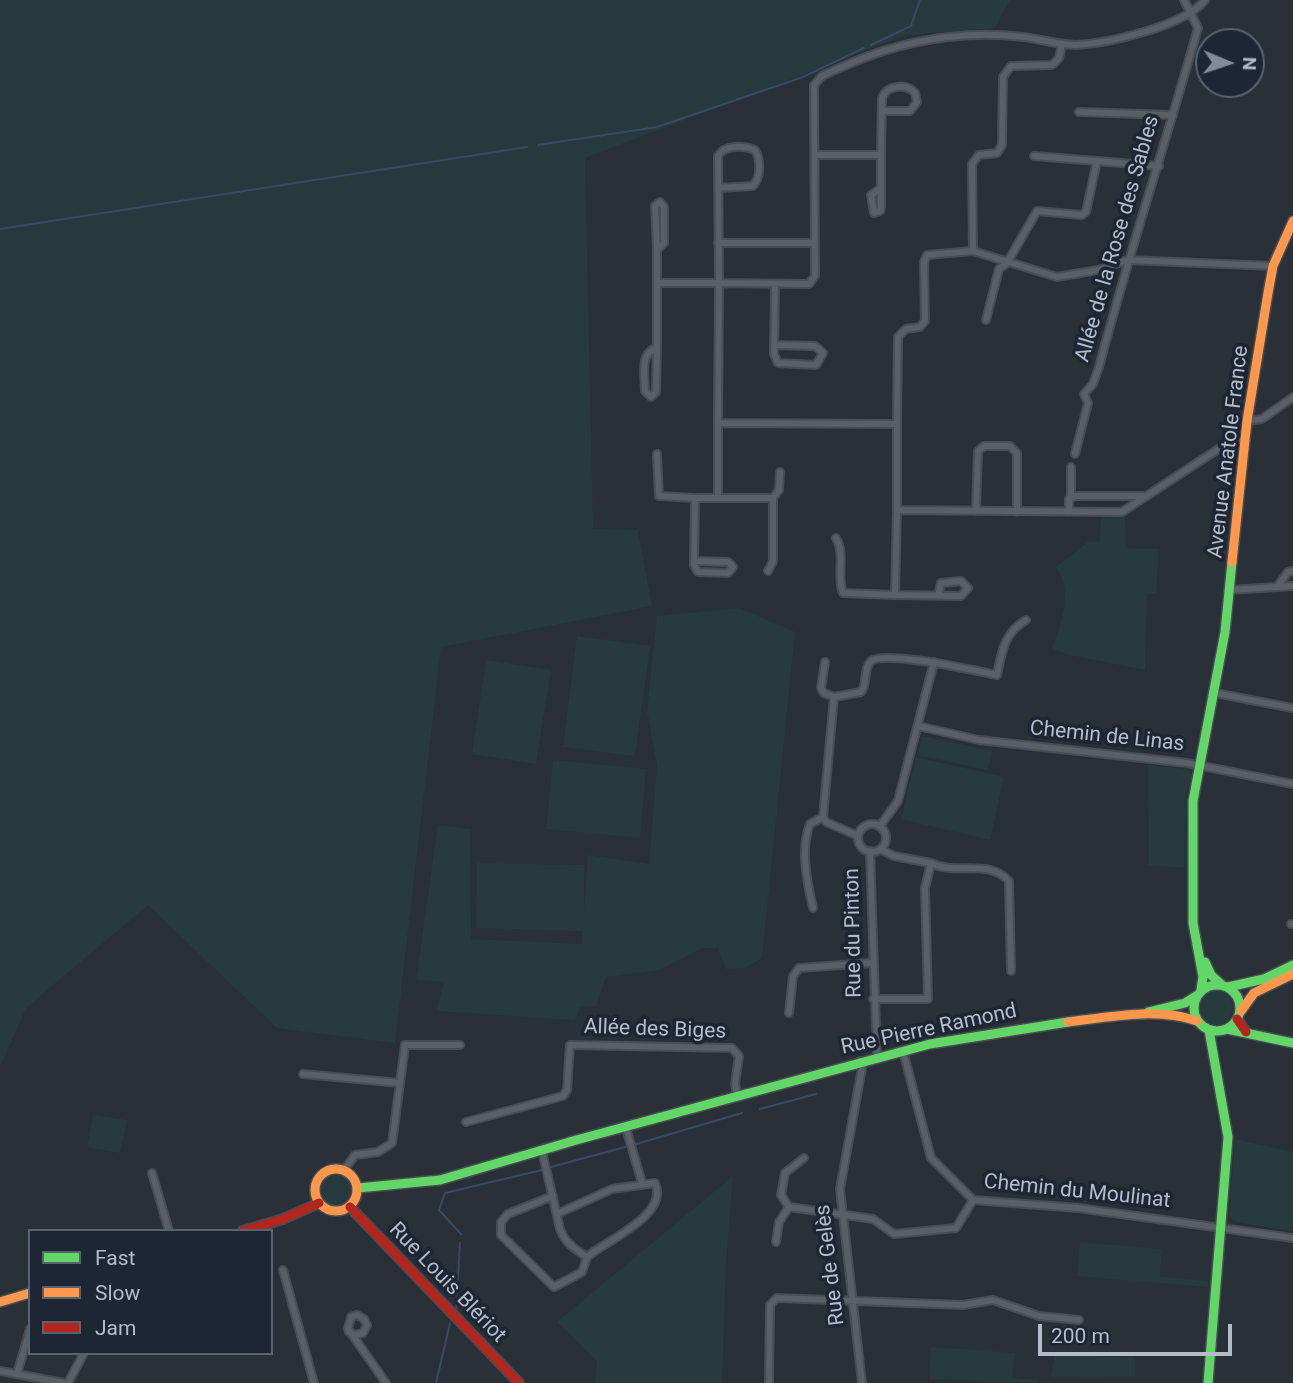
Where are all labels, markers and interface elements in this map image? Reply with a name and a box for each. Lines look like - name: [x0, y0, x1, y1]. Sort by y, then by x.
- north arrow: [1195, 28, 1265, 98]
- text: N: [1238, 57, 1261, 71]
- street label: Allée de la Rose des Sables: [1071, 113, 1165, 365]
- street label: Avenue Anatole France: [1203, 344, 1255, 560]
- street label: Chemin de Linas: [1029, 716, 1185, 758]
- street label: Rue du Pinton: [840, 868, 868, 998]
- street label: Rue Pierre Ramond: [839, 999, 1019, 1061]
- street label: Allée des Biges: [583, 1015, 727, 1045]
- street label: Chemin du Moulinat: [983, 1170, 1171, 1214]
- street label: Rue de Gelès: [811, 1203, 851, 1327]
- street label: Rue Louis Blériot: [383, 1218, 511, 1348]
- legend: [28, 1229, 273, 1355]
- text: Fast: [95, 1246, 135, 1270]
- text: Slow: [95, 1281, 140, 1305]
- scale bar: [1041, 1310, 1235, 1354]
- text: Jam: [95, 1316, 136, 1340]
- text: 200 m: [1051, 1324, 1110, 1348]

